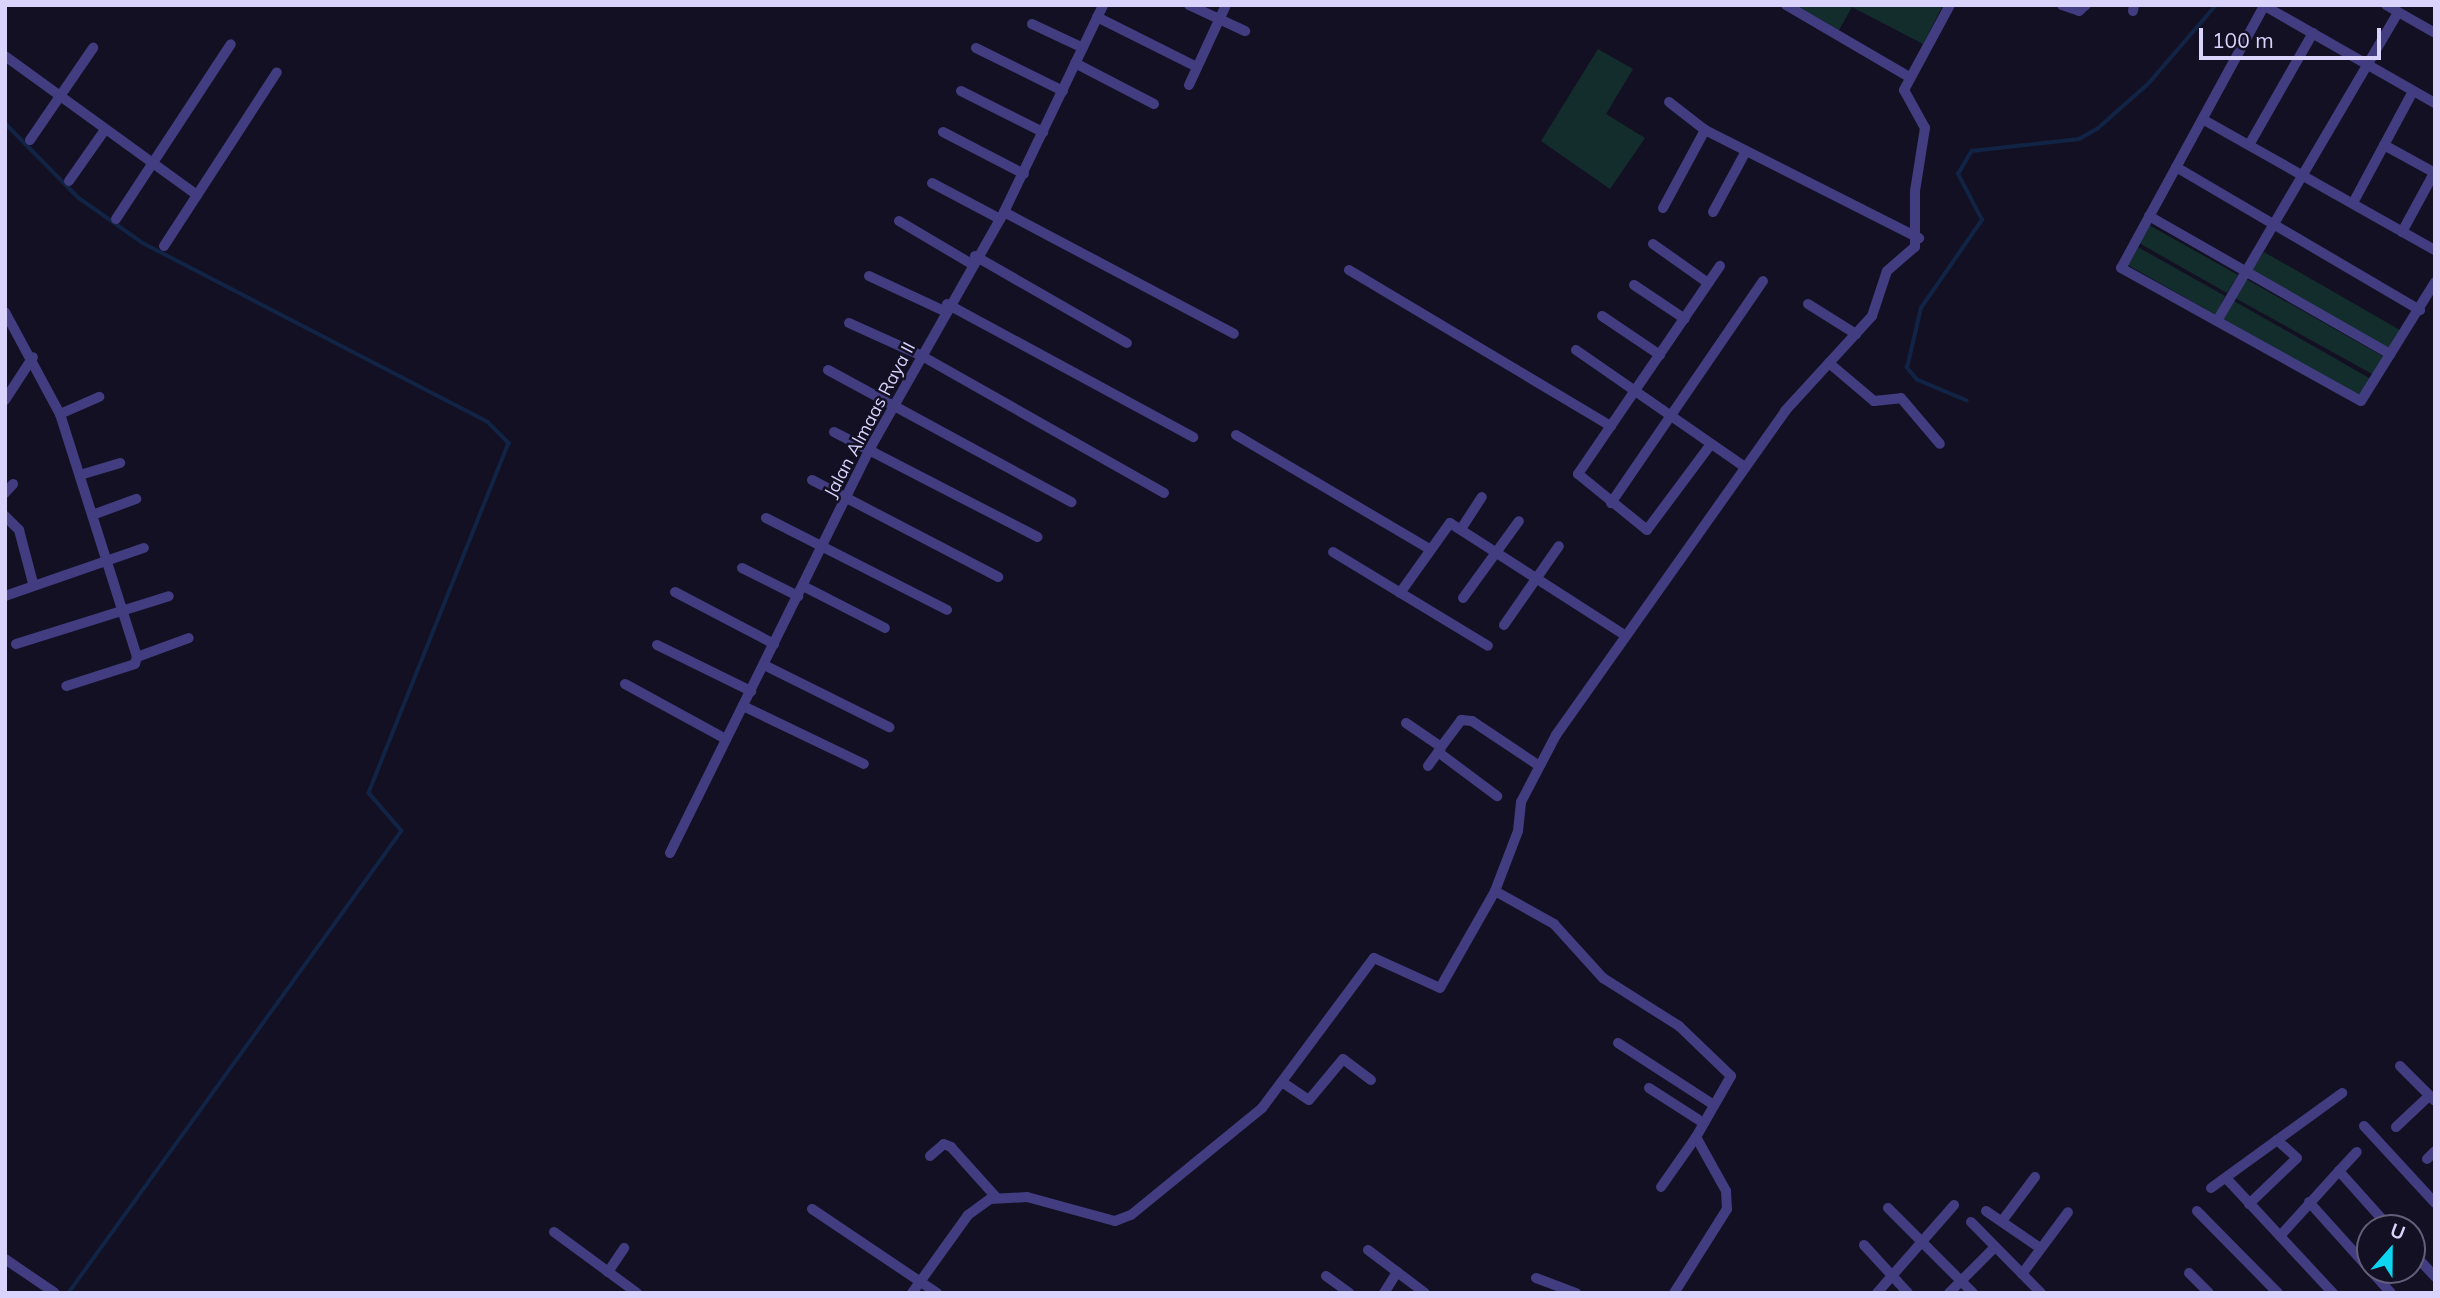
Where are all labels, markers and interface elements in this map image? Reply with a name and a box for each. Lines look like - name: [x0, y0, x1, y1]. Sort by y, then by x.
- scale bar: [2202, 14, 2384, 58]
- text: 100 m: [2212, 27, 2274, 53]
- street label: Jalan Almaas Raya II: [820, 339, 920, 501]
- north arrow: [2356, 1214, 2426, 1284]
- text: U: [2387, 1218, 2409, 1245]

